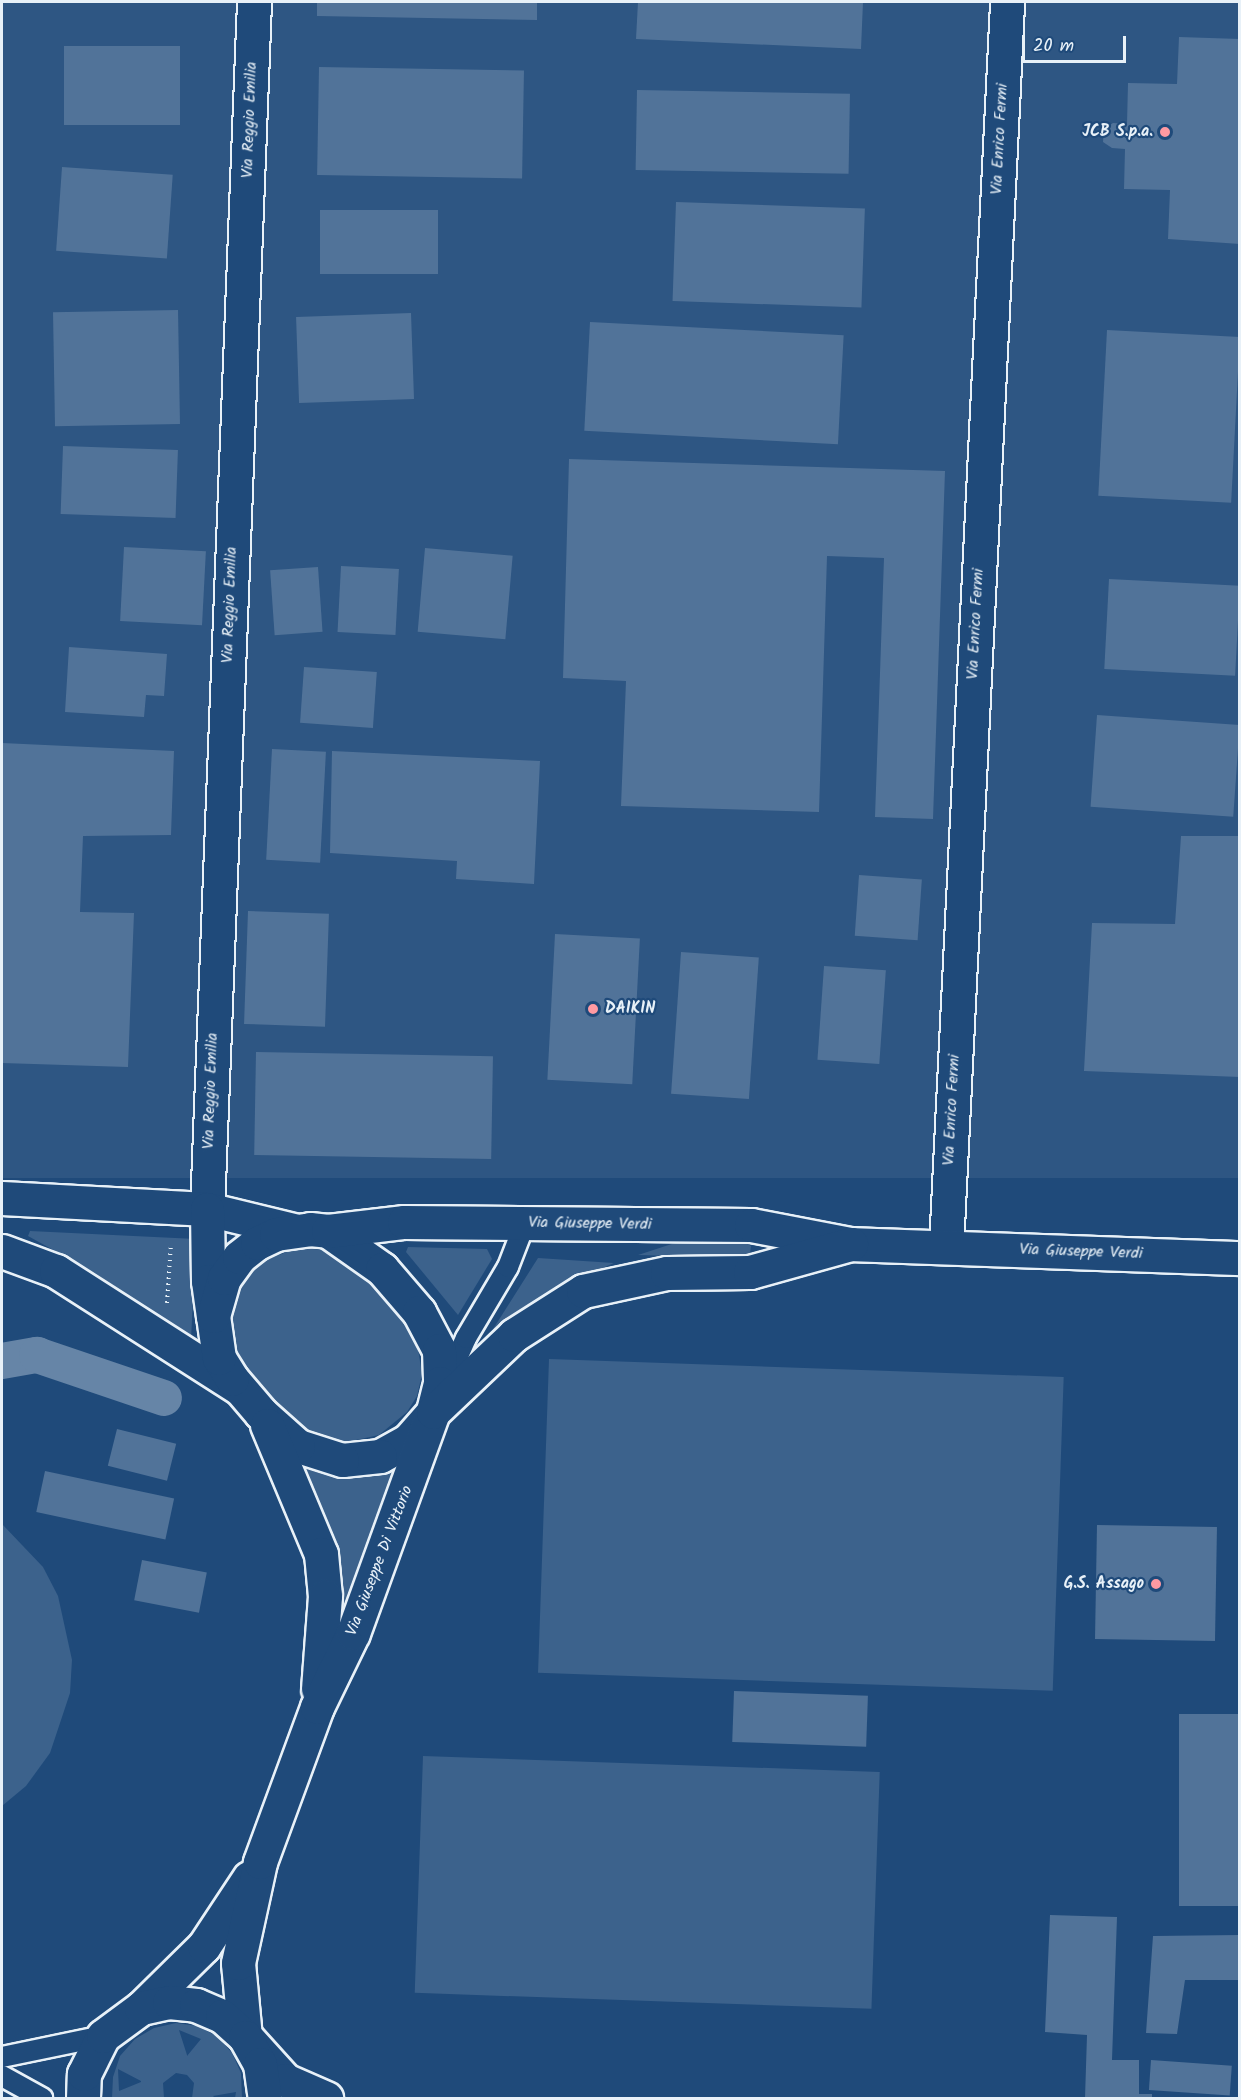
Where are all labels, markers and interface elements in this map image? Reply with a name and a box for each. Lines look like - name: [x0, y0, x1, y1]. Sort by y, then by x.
- scale bar: [1025, 24, 1128, 62]
- text: 20 m: [1033, 32, 1074, 61]
- street label: Via Reggio Emilia: [238, 61, 262, 179]
- street label: Via Enrico Fermi: [987, 83, 1013, 195]
- place label: JCB S.p.a.: [1082, 122, 1153, 142]
- marker: JCB S.p.a.: [1158, 125, 1172, 139]
- street label: Via Reggio Emilia: [218, 546, 242, 664]
- street label: Via Enrico Fermi: [963, 568, 989, 680]
- place label: DAIKIN: [605, 999, 655, 1019]
- marker: DAIKIN: [586, 1002, 600, 1016]
- street label: Via Reggio Emilia: [199, 1032, 223, 1150]
- street label: Via Enrico Fermi: [939, 1054, 965, 1166]
- street label: Via Giuseppe Verdi: [528, 1213, 652, 1235]
- street label: Via Giuseppe Verdi: [1019, 1240, 1143, 1264]
- street label: Via Giuseppe Di Vittorio: [342, 1483, 418, 1639]
- place label: G.S. Assago: [1064, 1574, 1144, 1594]
- marker: G.S. Assago: [1149, 1577, 1163, 1591]

